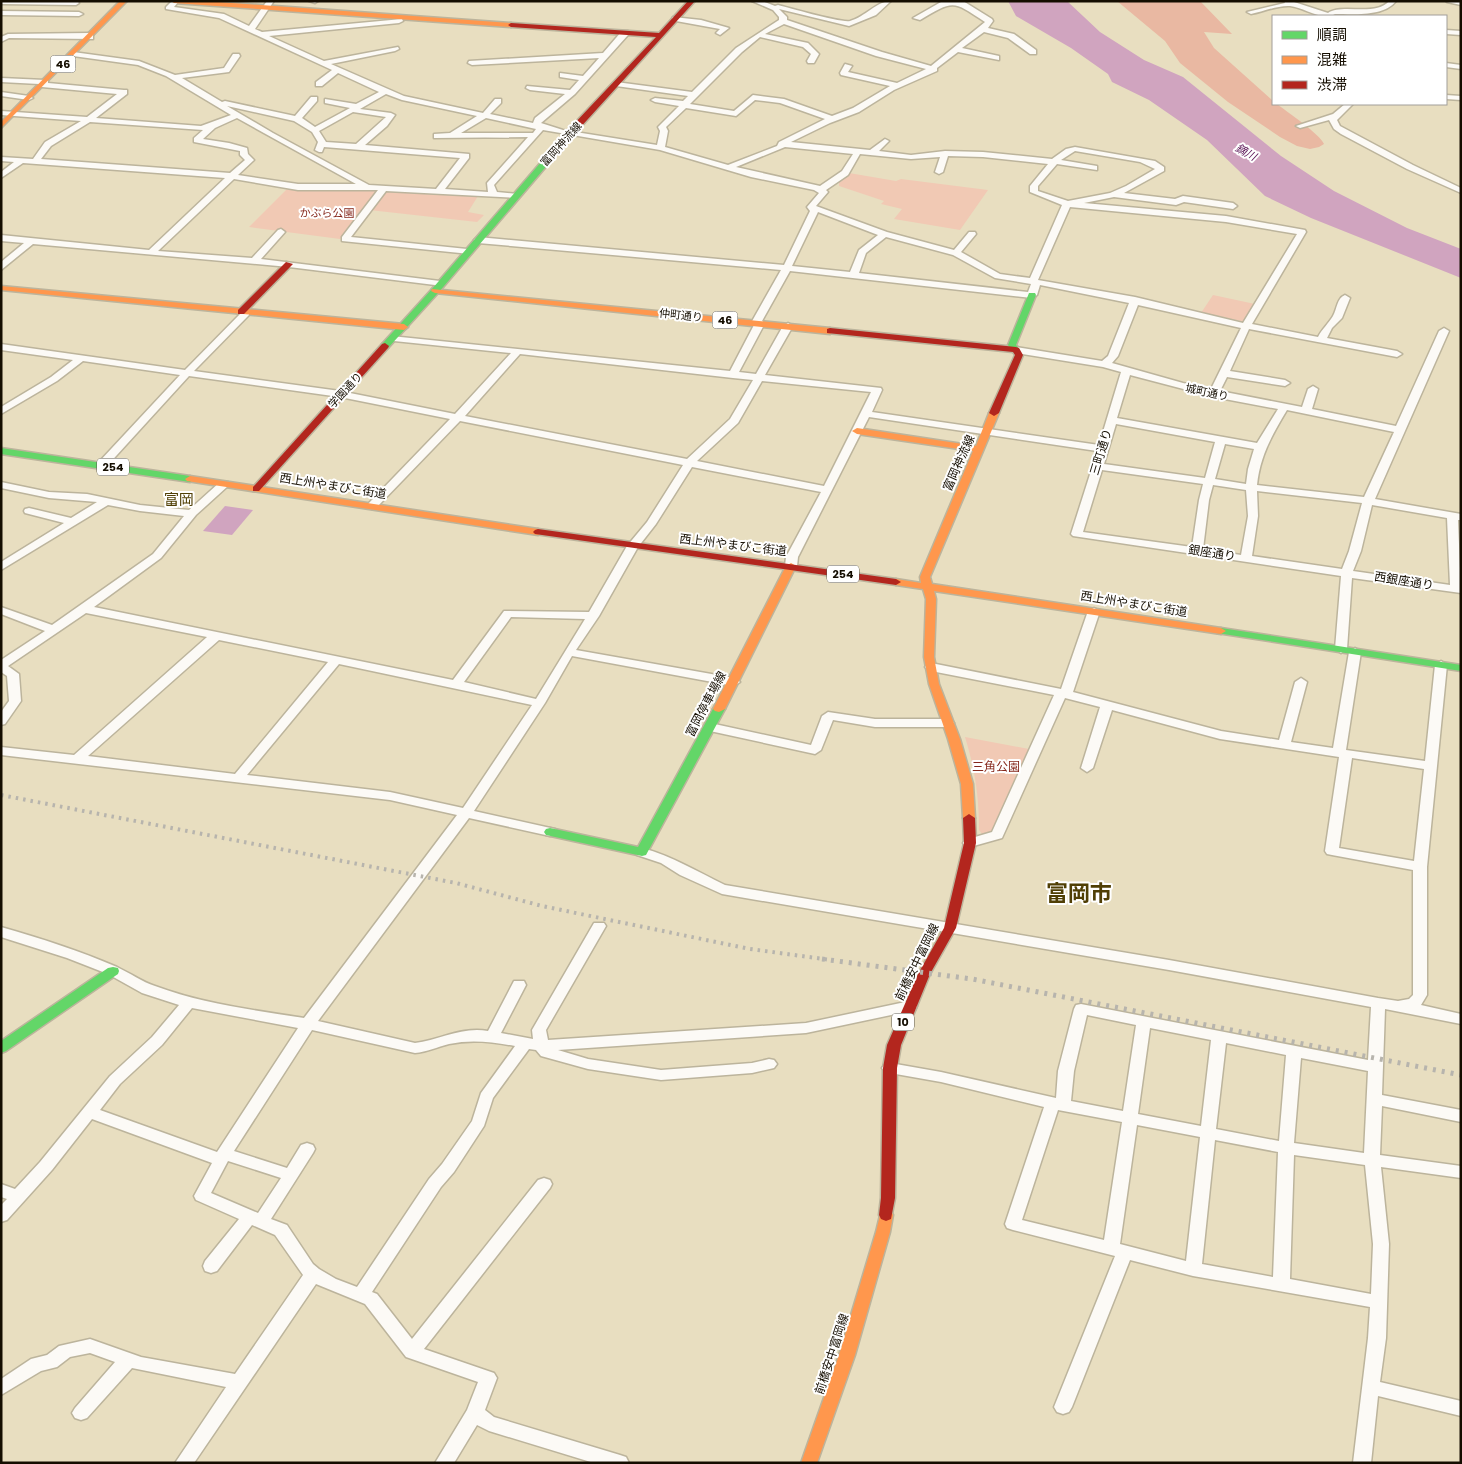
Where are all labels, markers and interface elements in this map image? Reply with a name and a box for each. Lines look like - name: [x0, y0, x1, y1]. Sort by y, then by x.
- legend: [1272, 15, 1447, 105]
- text: 順調: [1317, 24, 1347, 45]
- text: 混雑: [1317, 49, 1347, 70]
- road number: 46: [50, 56, 76, 72]
- text: 渋滞: [1317, 74, 1347, 95]
- street label: 富岡神流線: [537, 118, 585, 170]
- water label: 鏑川: [1233, 140, 1260, 165]
- park label: かぶら公園: [300, 205, 355, 221]
- street label: 仲町通り: [658, 305, 704, 325]
- road number: 46: [712, 312, 738, 328]
- street label: 学園通り: [324, 368, 366, 412]
- street label: 城町通り: [1184, 380, 1230, 404]
- street label: 三町通り: [1085, 426, 1116, 477]
- street label: 富岡神流線: [939, 432, 979, 494]
- road number: 254: [97, 458, 129, 476]
- street label: 西上州やまびこ街道: [278, 469, 388, 502]
- district label: 富岡: [164, 489, 194, 510]
- street label: 西上州やまびこ街道: [678, 529, 788, 560]
- street label: 銀座通り: [1187, 541, 1237, 564]
- road number: 254: [827, 566, 859, 582]
- street label: 西銀座通り: [1373, 567, 1435, 594]
- street label: 西上州やまびこ街道: [1079, 587, 1189, 620]
- street label: 富岡停車場線: [681, 668, 730, 740]
- park label: 三角公園: [972, 758, 1020, 775]
- district label: 富岡市: [1046, 878, 1112, 909]
- street label: 前橋安中富岡線: [890, 920, 943, 1003]
- road number: 10: [892, 1014, 914, 1030]
- street label: 前橋安中富岡線: [810, 1311, 853, 1396]

